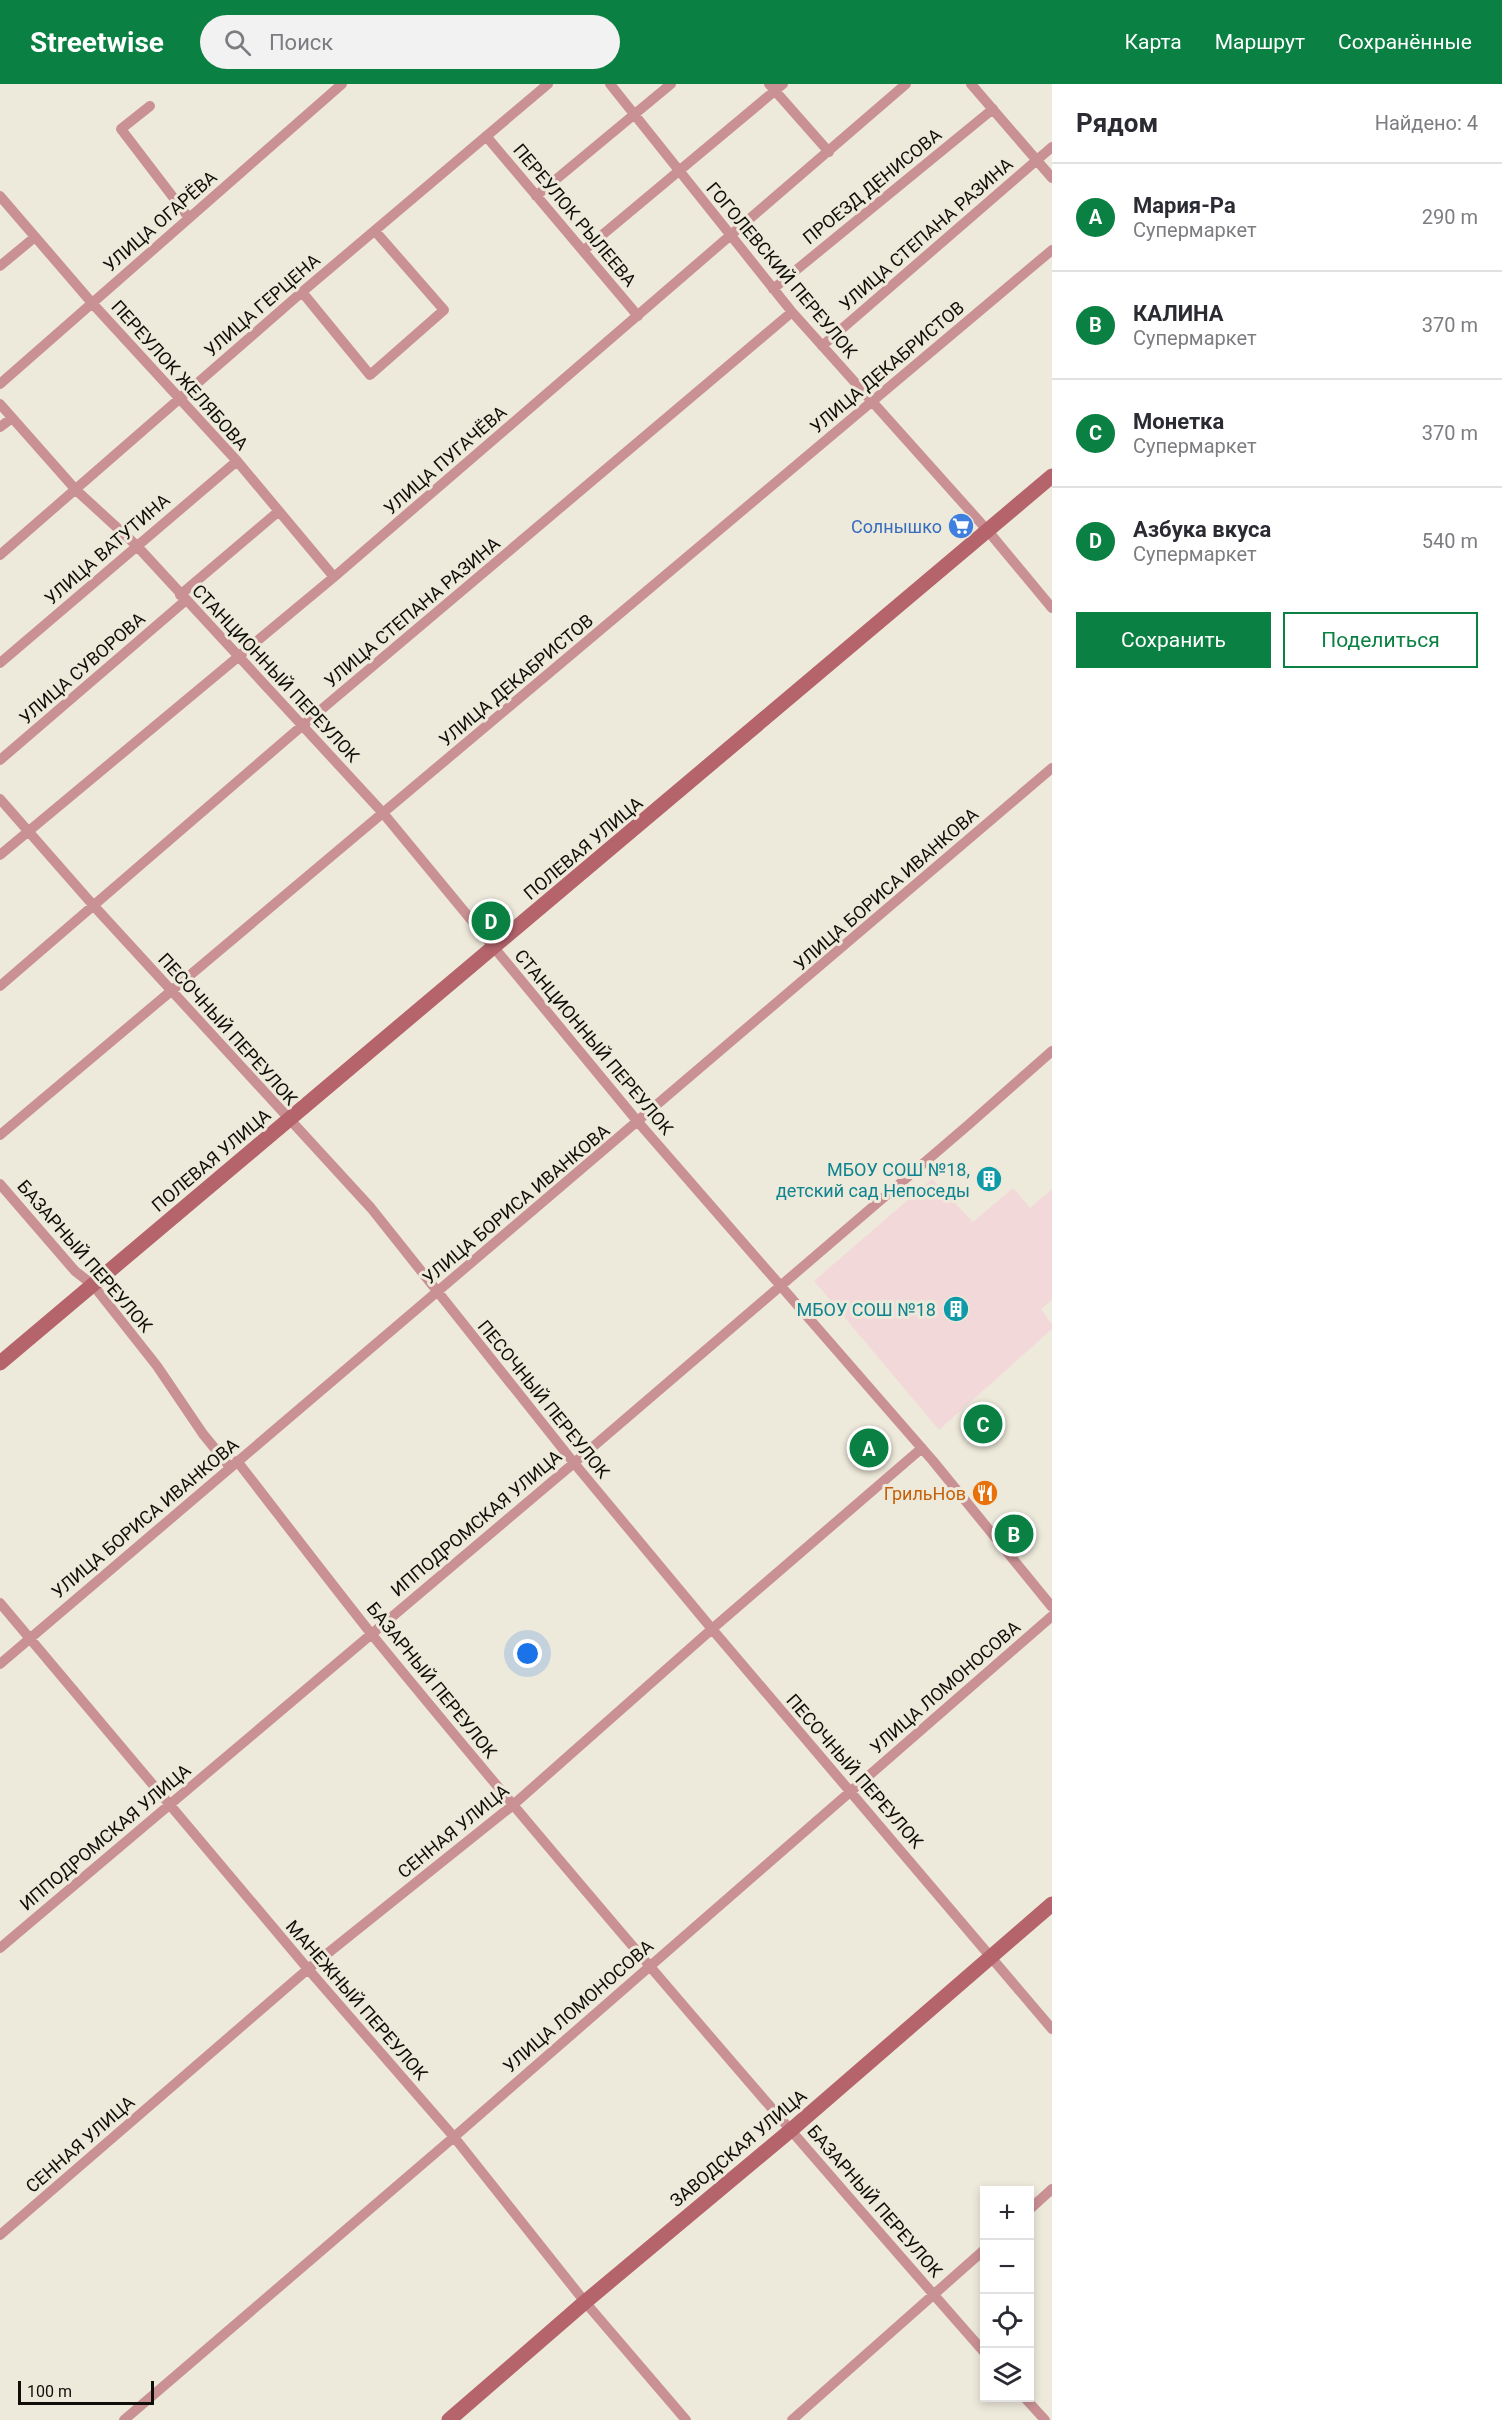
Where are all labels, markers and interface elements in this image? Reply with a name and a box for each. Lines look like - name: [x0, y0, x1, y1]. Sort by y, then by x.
- search box: [200, 15, 620, 69]
- text: Streetwise: [30, 26, 164, 59]
- icon: search: [221, 26, 254, 59]
- text: Поиск: [269, 30, 333, 55]
- text: Карта: [1125, 30, 1182, 54]
- text: Маршрут: [1215, 30, 1305, 54]
- text: Сохранённые: [1338, 30, 1472, 54]
- text: Рядом: [1076, 108, 1158, 138]
- text: Найдено: 4: [1375, 111, 1478, 135]
- street label: ПРОЕЗД ДЕНИСОВА: [799, 124, 946, 248]
- street label: ПЕРЕУЛОК РЫЛЕЕВА: [509, 139, 641, 291]
- street label: УЛИЦА СТЕПАНА РАЗИНА: [835, 153, 1017, 315]
- street label: УЛИЦА ОГАРЁВА: [99, 166, 221, 276]
- street label: ГОГОЛЕВСКИЙ ПЕРЕУЛОК: [702, 178, 862, 363]
- text: Мария-Ра: [1133, 193, 1236, 218]
- text: A: [1089, 205, 1102, 229]
- text: 290 m: [1422, 205, 1478, 229]
- text: Супермаркет: [1133, 218, 1257, 242]
- street label: УЛИЦА ГЕРЦЕНА: [200, 249, 324, 361]
- street label: ПЕРЕУЛОК ЖЕЛЯБОВА: [107, 296, 253, 454]
- street label: УЛИЦА ДЕКАБРИСТОВ: [806, 297, 968, 437]
- text: КАЛИНА: [1133, 301, 1224, 326]
- text: B: [1089, 313, 1102, 337]
- text: 370 m: [1422, 313, 1478, 337]
- text: Супермаркет: [1133, 326, 1257, 350]
- street label: УЛИЦА ПУГАЧЁВА: [380, 401, 511, 519]
- text: Монетка: [1133, 409, 1224, 434]
- text: C: [1089, 421, 1102, 445]
- text: 370 m: [1422, 421, 1478, 445]
- text: Супермаркет: [1133, 434, 1257, 458]
- street label: УЛИЦА ВАТУТИНА: [40, 489, 174, 609]
- supermarket icon: Солнышко: [946, 511, 976, 541]
- place label: Солнышко: [851, 516, 942, 537]
- text: Азбука вкуса: [1133, 517, 1271, 542]
- text: D: [1089, 529, 1102, 553]
- text: 540 m: [1422, 529, 1478, 553]
- street label: УЛИЦА СТЕПАНА РАЗИНА: [320, 532, 504, 692]
- text: Супермаркет: [1133, 542, 1257, 566]
- street label: СТАНЦИОННЫЙ ПЕРЕУЛОК: [188, 580, 364, 766]
- street label: УЛИЦА СУВОРОВА: [15, 608, 149, 728]
- street label: УЛИЦА ДЕКАБРИСТОВ: [435, 610, 597, 750]
- button: Сохранить: [1076, 612, 1271, 668]
- button: Поделиться: [1283, 612, 1478, 668]
- street label: ПОЛЕВАЯ УЛИЦА: [519, 792, 647, 904]
- street label: УЛИЦА БОРИСА ИВАНКОВА: [790, 803, 983, 975]
- pin: D: [472, 898, 510, 944]
- street label: СТАНЦИОННЫЙ ПЕРЕУЛОК: [510, 945, 678, 1139]
- street label: ПЕСОЧНЫЙ ПЕРЕУЛОК: [154, 949, 302, 1110]
- street label: ПОЛЕВАЯ УЛИЦА: [147, 1104, 275, 1216]
- street label: УЛИЦА БОРИСА ИВАНКОВА: [418, 1120, 614, 1288]
- place label: МБОУ СОШ №18, детский сад Непоседы: [776, 1159, 970, 1201]
- building icon: МБОУ СОШ №18, детский сад Непоседы: [974, 1164, 1004, 1194]
- street label: БАЗАРНЫЙ ПЕРЕУЛОК: [13, 1176, 157, 1337]
- building icon: МБОУ СОШ №18: [941, 1294, 971, 1324]
- place label: МБОУ СОШ №18: [797, 1299, 936, 1320]
- street label: ПЕСОЧНЫЙ ПЕРЕУЛОК: [474, 1316, 615, 1483]
- pin: C: [964, 1402, 1002, 1446]
- pin: A: [850, 1426, 888, 1470]
- street label: УЛИЦА БОРИСА ИВАНКОВА: [47, 1434, 243, 1602]
- street label: ИППОДРОМСКАЯ УЛИЦА: [386, 1445, 566, 1600]
- restaurant icon: ГрильНов: [970, 1478, 1000, 1508]
- place label: ГрильНов: [884, 1483, 966, 1504]
- pin: B: [994, 1512, 1034, 1556]
- street label: БАЗАРНЫЙ ПЕРЕУЛОК: [363, 1598, 502, 1763]
- street label: УЛИЦА ЛОМОНОСОВА: [866, 1616, 1024, 1758]
- your location: [513, 1639, 542, 1668]
- street label: ПЕСОЧНЫЙ ПЕРЕУЛОК: [782, 1690, 928, 1853]
- street label: ИППОДРОМСКАЯ УЛИЦА: [15, 1759, 195, 1914]
- street label: СЕННАЯ УЛИЦА: [393, 1780, 513, 1882]
- street label: МАНЕЖНЫЙ ПЕРЕУЛОК: [282, 1916, 432, 2085]
- street label: УЛИЦА ЛОМОНОСОВА: [499, 1935, 657, 2077]
- street label: ЗАВОДСКАЯ УЛИЦА: [666, 2085, 811, 2211]
- street label: СЕННАЯ УЛИЦА: [21, 2091, 139, 2197]
- street label: БАЗАРНЫЙ ПЕРЕУЛОК: [803, 2121, 947, 2282]
- map controls: [980, 2186, 1034, 2402]
- button: +: [980, 2186, 1034, 2240]
- button: −: [980, 2240, 1034, 2294]
- button: locate: [980, 2294, 1034, 2348]
- button: layers: [980, 2348, 1034, 2402]
- scale bar: [18, 2378, 154, 2406]
- text: 100 m: [27, 2382, 72, 2401]

